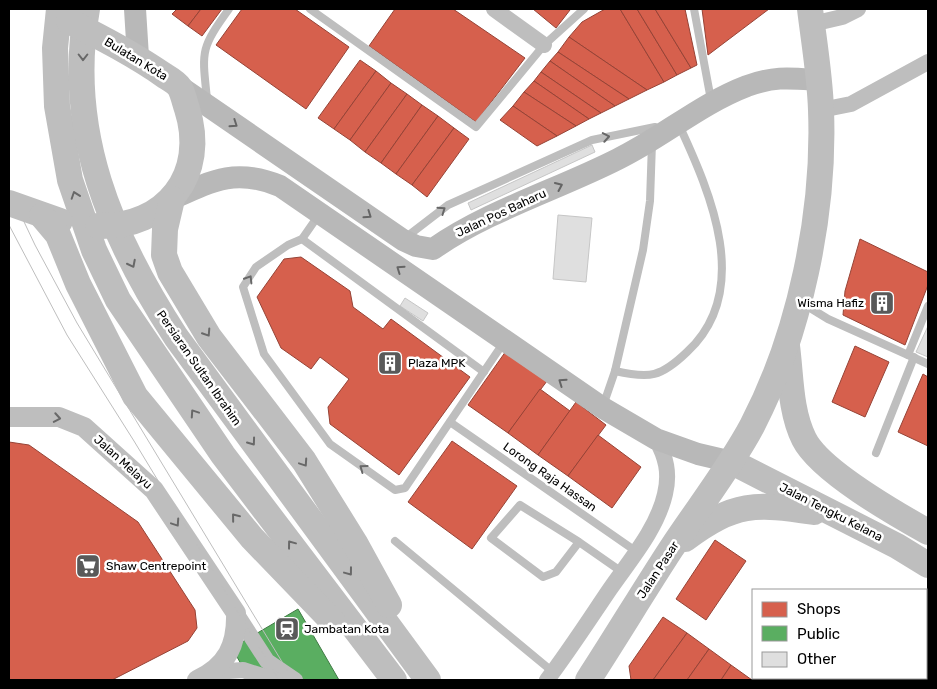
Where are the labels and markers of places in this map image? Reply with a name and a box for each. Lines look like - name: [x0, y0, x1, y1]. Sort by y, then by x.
- building icon: Wisma Hafiz: [869, 290, 895, 316]
- place label: Wisma Hafiz: [797, 296, 864, 310]
- building icon: Plaza MPK: [377, 350, 403, 376]
- place label: Plaza MPK: [408, 356, 466, 370]
- supermarket icon: Shaw Centrepoint: [75, 553, 101, 579]
- place label: Shaw Centrepoint: [106, 559, 207, 573]
- station icon: Jambatan Kota: [274, 616, 300, 642]
- place label: Jambatan Kota: [304, 622, 389, 636]

